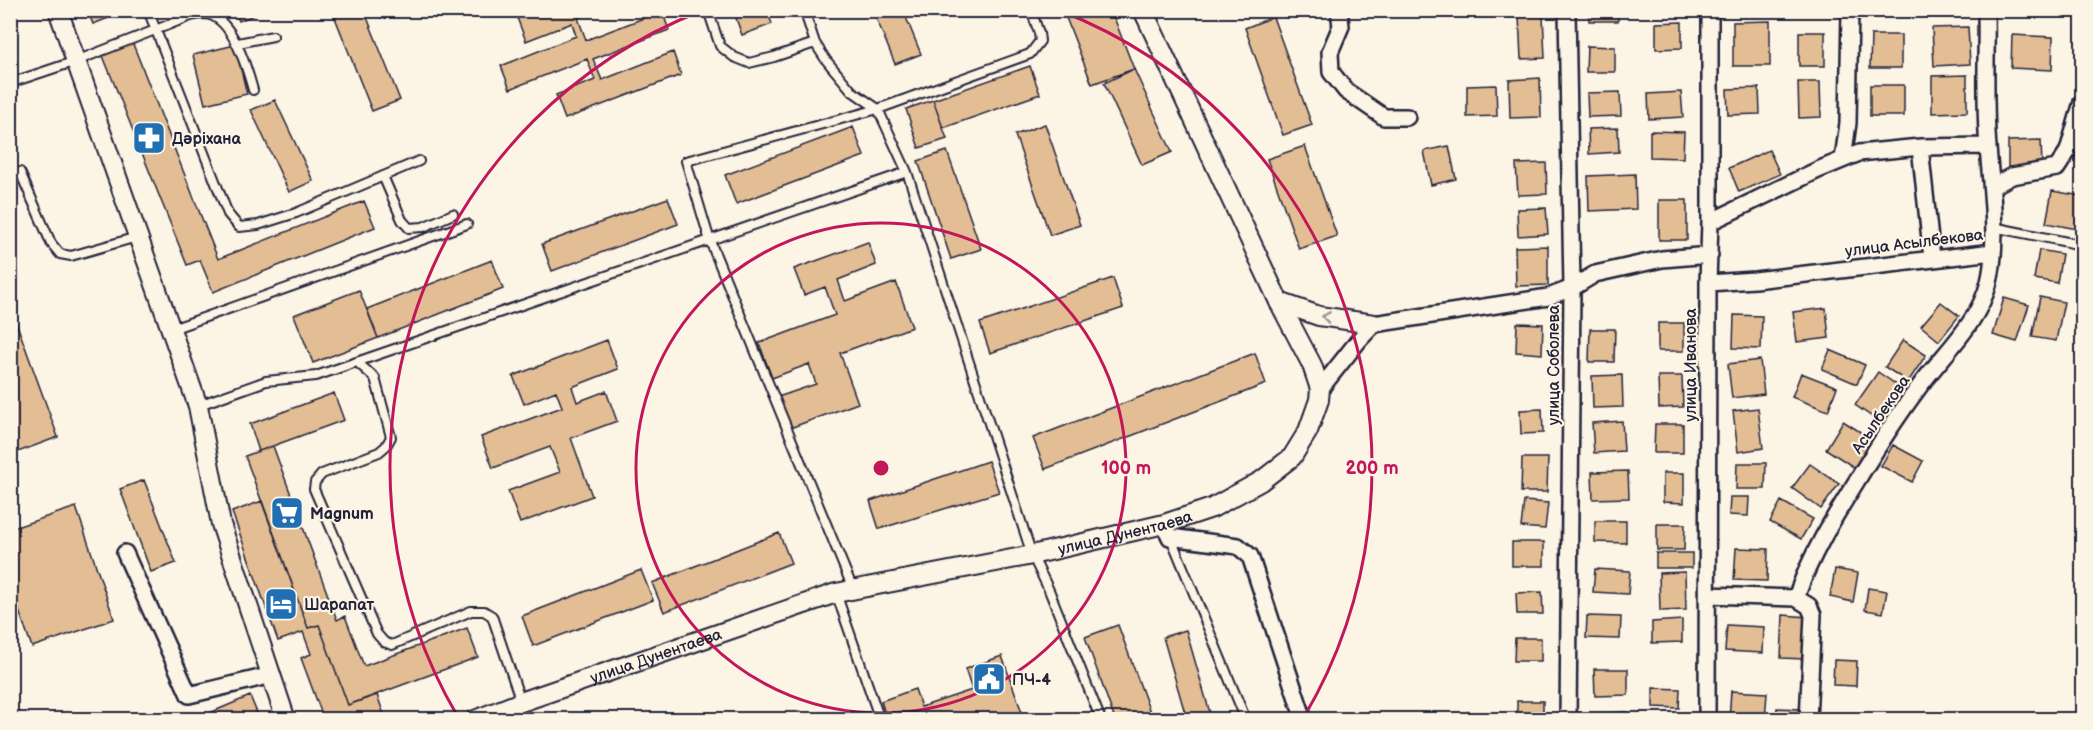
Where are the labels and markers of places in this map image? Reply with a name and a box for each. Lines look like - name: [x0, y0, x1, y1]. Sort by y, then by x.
- pharmacy icon: Дəріхана: [131, 120, 167, 156]
- place label: Дəріхана: [172, 130, 241, 149]
- centre of rings: [871, 458, 891, 478]
- supermarket icon: Magnum: [269, 495, 305, 531]
- place label: Magnum: [310, 505, 374, 524]
- hotel icon: Шарапат: [263, 586, 299, 622]
- place label: Шарапат: [304, 596, 374, 615]
- public building icon: ПЧ-4: [971, 661, 1007, 697]
- place label: ПЧ-4: [1012, 671, 1052, 690]

